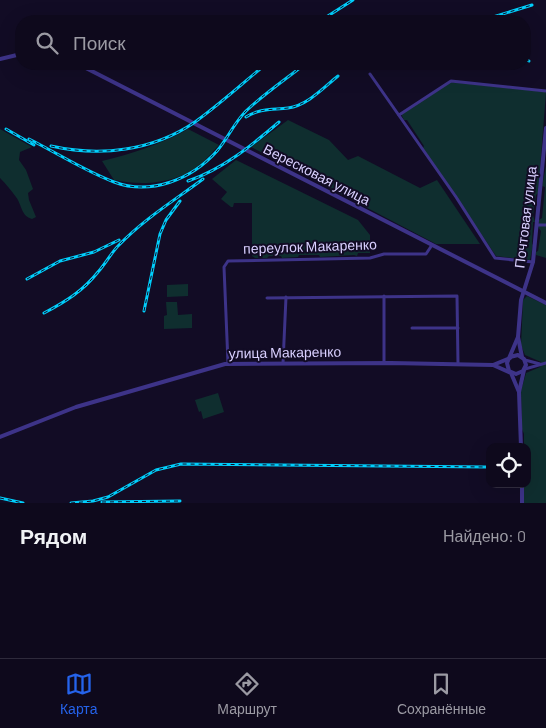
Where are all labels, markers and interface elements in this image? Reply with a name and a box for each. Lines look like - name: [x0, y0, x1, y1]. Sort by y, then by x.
- search box: [15, 15, 531, 70]
- icon: search: [33, 29, 61, 57]
- text: Поиск: [73, 31, 126, 54]
- street label: Вересковая улица: [261, 140, 373, 208]
- street label: Почтовая улица: [510, 165, 540, 269]
- street label: переулок Макаренко: [243, 235, 377, 257]
- street label: улица Макаренко: [229, 343, 342, 361]
- map controls: [486, 443, 531, 488]
- button: locate: [486, 443, 531, 488]
- text: Рядом: [20, 523, 87, 548]
- text: Найдено: 0: [443, 526, 526, 545]
- tab: Карта: [60, 670, 97, 717]
- tab: Маршрут: [217, 670, 277, 717]
- tab: Сохранённые: [397, 670, 486, 717]

